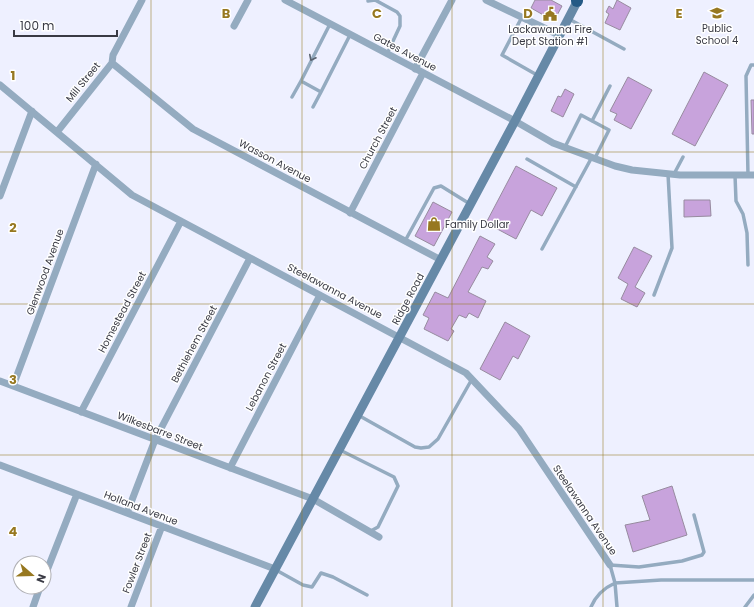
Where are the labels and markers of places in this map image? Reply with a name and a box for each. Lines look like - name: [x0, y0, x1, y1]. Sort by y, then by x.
- school or university icon: Public School 4: [709, 5, 725, 21]
- public building icon: Lackawanna Fire Dept Station #1: [542, 6, 558, 22]
- place label: Public School 4: [696, 21, 738, 48]
- place label: Lackawanna Fire Dept Station #1: [508, 22, 592, 49]
- shop icon: Family Dollar: [426, 216, 442, 232]
- place label: Family Dollar: [445, 217, 509, 232]

